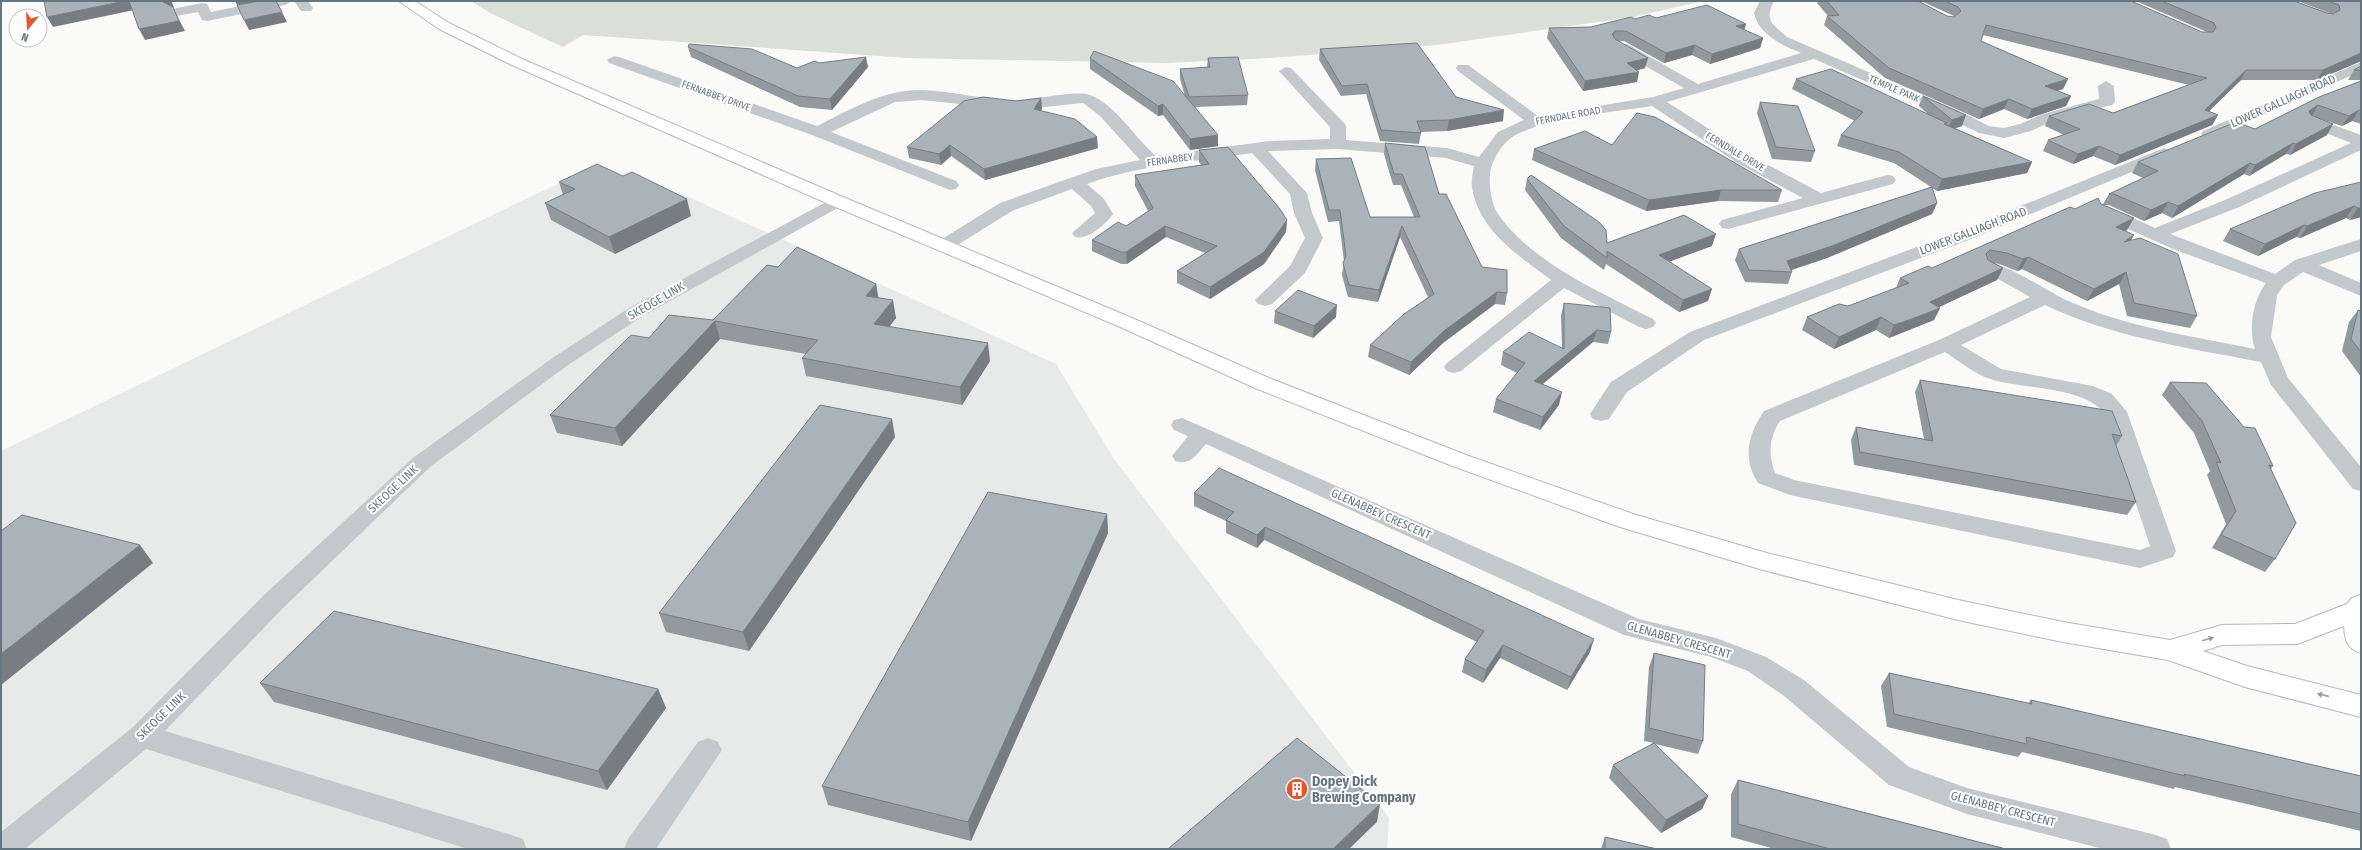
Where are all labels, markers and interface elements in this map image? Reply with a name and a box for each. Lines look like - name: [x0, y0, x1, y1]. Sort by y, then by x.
- north arrow: [8, 8, 48, 48]
- text: N: [20, 30, 30, 44]
- street label: LOWER GALLIAGH ROAD: [2228, 72, 2338, 130]
- street label: TEMPLE PARK: [1867, 73, 1922, 105]
- street label: FERNABBEY DRIVE: [680, 78, 752, 114]
- street label: FERNDALE ROAD: [1535, 104, 1602, 128]
- street label: FERNDALE DRIVE: [1703, 130, 1767, 174]
- street label: FERNABBEY: [1146, 151, 1194, 169]
- street label: LOWER GALLIAGH ROAD: [1917, 204, 2029, 258]
- street label: SKEOGE LINK: [625, 279, 687, 323]
- street label: SKEOGE LINK: [365, 462, 421, 516]
- street label: GLENABBEY CRESCENT: [1329, 486, 1433, 542]
- street label: GLENABBEY CRESCENT: [1625, 618, 1733, 662]
- one-way arrow: [2202, 636, 2214, 642]
- street label: SKEOGE LINK: [134, 689, 189, 743]
- one-way arrow: [2317, 692, 2329, 698]
- place label: Dopey Dick Brewing Company: [1312, 773, 1416, 806]
- building icon: Dopey Dick Brewing Company: [1284, 776, 1310, 802]
- street label: GLENABBEY CRESCENT: [1949, 788, 2057, 830]

